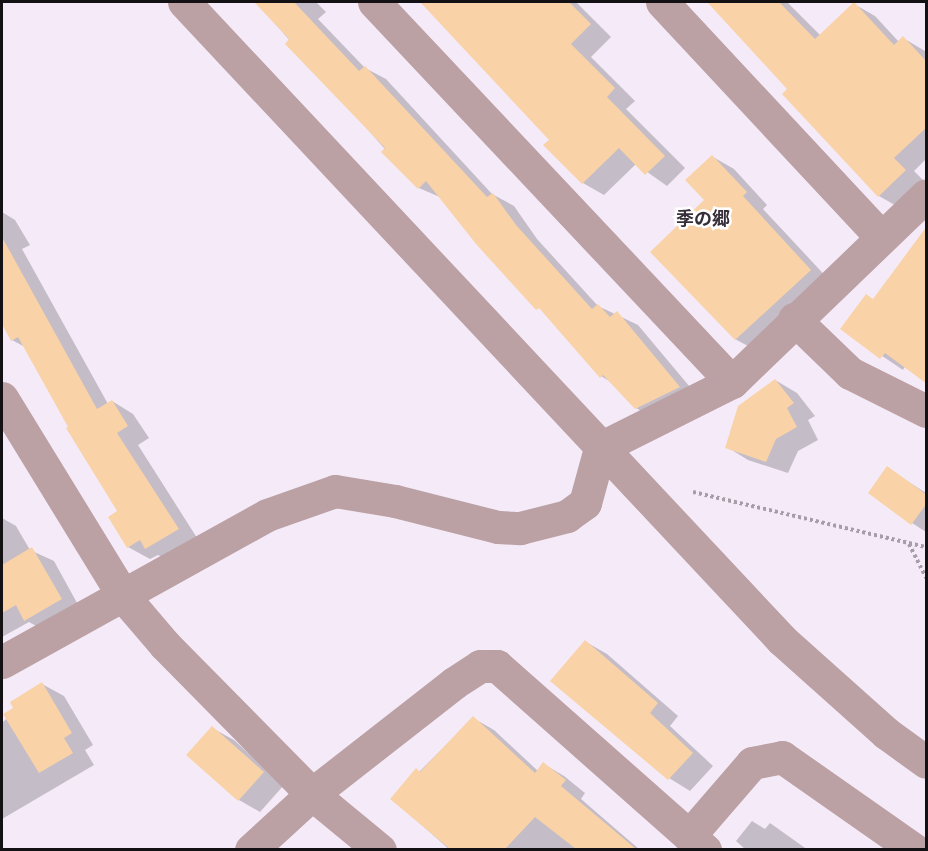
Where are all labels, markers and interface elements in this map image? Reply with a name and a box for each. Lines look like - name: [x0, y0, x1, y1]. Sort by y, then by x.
- district label: 季の郷: [676, 208, 730, 230]

